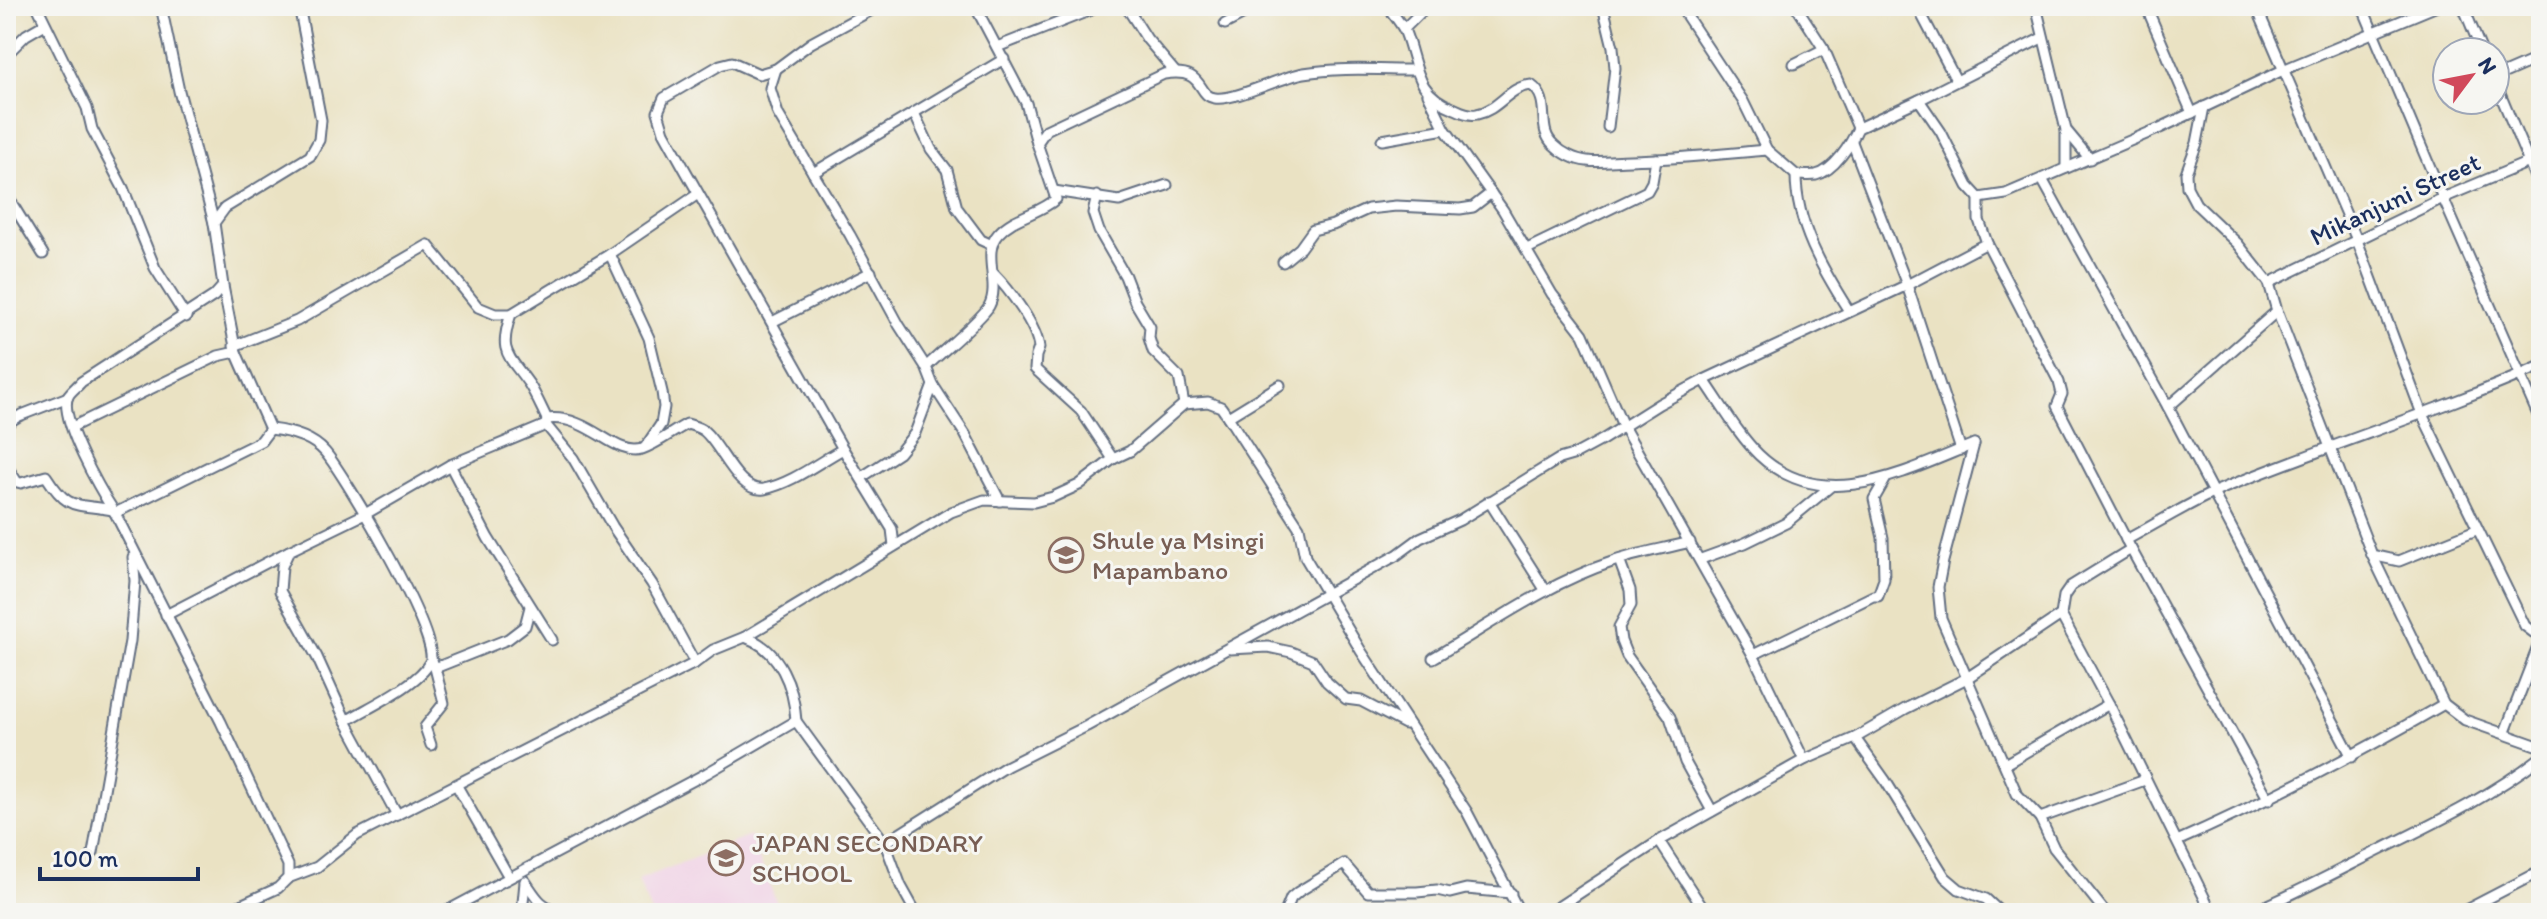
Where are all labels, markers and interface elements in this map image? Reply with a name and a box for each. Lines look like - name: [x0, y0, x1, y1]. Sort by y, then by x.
- north arrow: [2431, 36, 2511, 116]
- text: N: [2472, 52, 2503, 79]
- street label: Mikanjuni Street: [2305, 145, 2486, 253]
- place label: Shule ya Msingi Mapambano: [1092, 524, 1265, 586]
- school or university icon: Shule ya Msingi Mapambano: [1047, 536, 1085, 574]
- place label: JAPAN SECONDARY SCHOOL: [752, 827, 983, 889]
- scale bar: [40, 831, 198, 881]
- school or university icon: JAPAN SECONDARY SCHOOL: [707, 839, 745, 877]
- text: 100 m: [52, 844, 118, 873]

